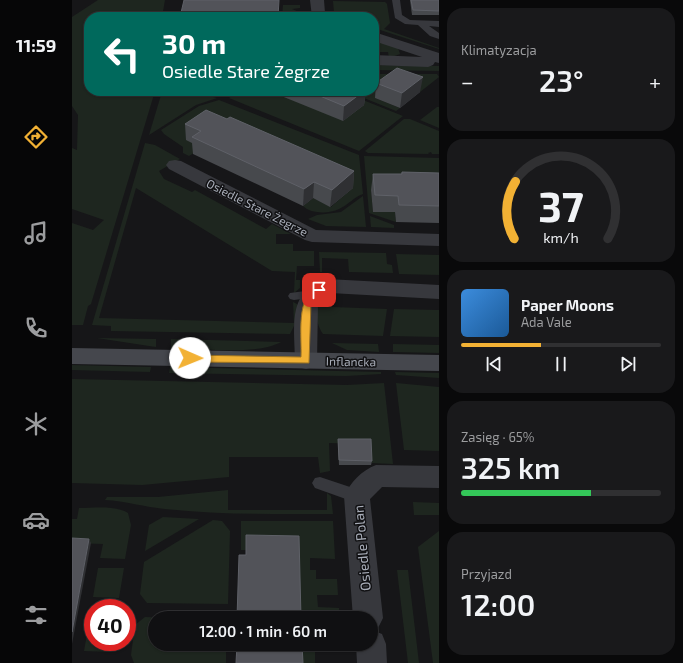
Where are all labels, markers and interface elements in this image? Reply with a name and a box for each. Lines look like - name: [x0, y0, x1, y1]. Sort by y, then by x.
- text: 30 m: [162, 26, 226, 60]
- icon: left: [96, 28, 148, 80]
- text: 11:59: [16, 34, 56, 56]
- text: Klimatyzacja: [461, 42, 537, 58]
- text: Osiedle Stare Żegrze: [162, 60, 330, 82]
- text: 23°: [539, 62, 584, 98]
- text: −: [461, 68, 474, 94]
- text: +: [649, 68, 661, 94]
- icon: directions: [22, 123, 50, 151]
- street label: Osiedle Stare Żegrze: [204, 175, 311, 239]
- text: 37: [538, 179, 584, 229]
- icon: music: [22, 219, 50, 247]
- text: km/h: [543, 228, 579, 245]
- pin: [302, 273, 336, 307]
- icon: arrive: [308, 279, 330, 301]
- text: Paper Moons: [521, 296, 614, 314]
- icon: phone: [22, 314, 50, 342]
- text: Ada Vale: [521, 314, 572, 330]
- position arrow: [169, 337, 211, 379]
- icon: previous: [483, 353, 505, 375]
- icon: pause: [550, 353, 572, 375]
- icon: next: [617, 353, 639, 375]
- street label: Inflancka: [326, 354, 376, 368]
- icon: climate: [22, 410, 50, 438]
- text: Zasięg · 65%: [461, 429, 534, 445]
- text: 325 km: [461, 449, 560, 485]
- street label: Osiedle Polan: [349, 504, 374, 592]
- icon: car: [22, 506, 50, 534]
- text: Przyjazd: [461, 566, 512, 582]
- text: 12:00: [461, 586, 535, 622]
- speed limit sign: 40: [84, 599, 136, 651]
- icon: filters: [22, 601, 50, 629]
- text: 12:00 · 1 min · 60 m: [199, 622, 327, 640]

